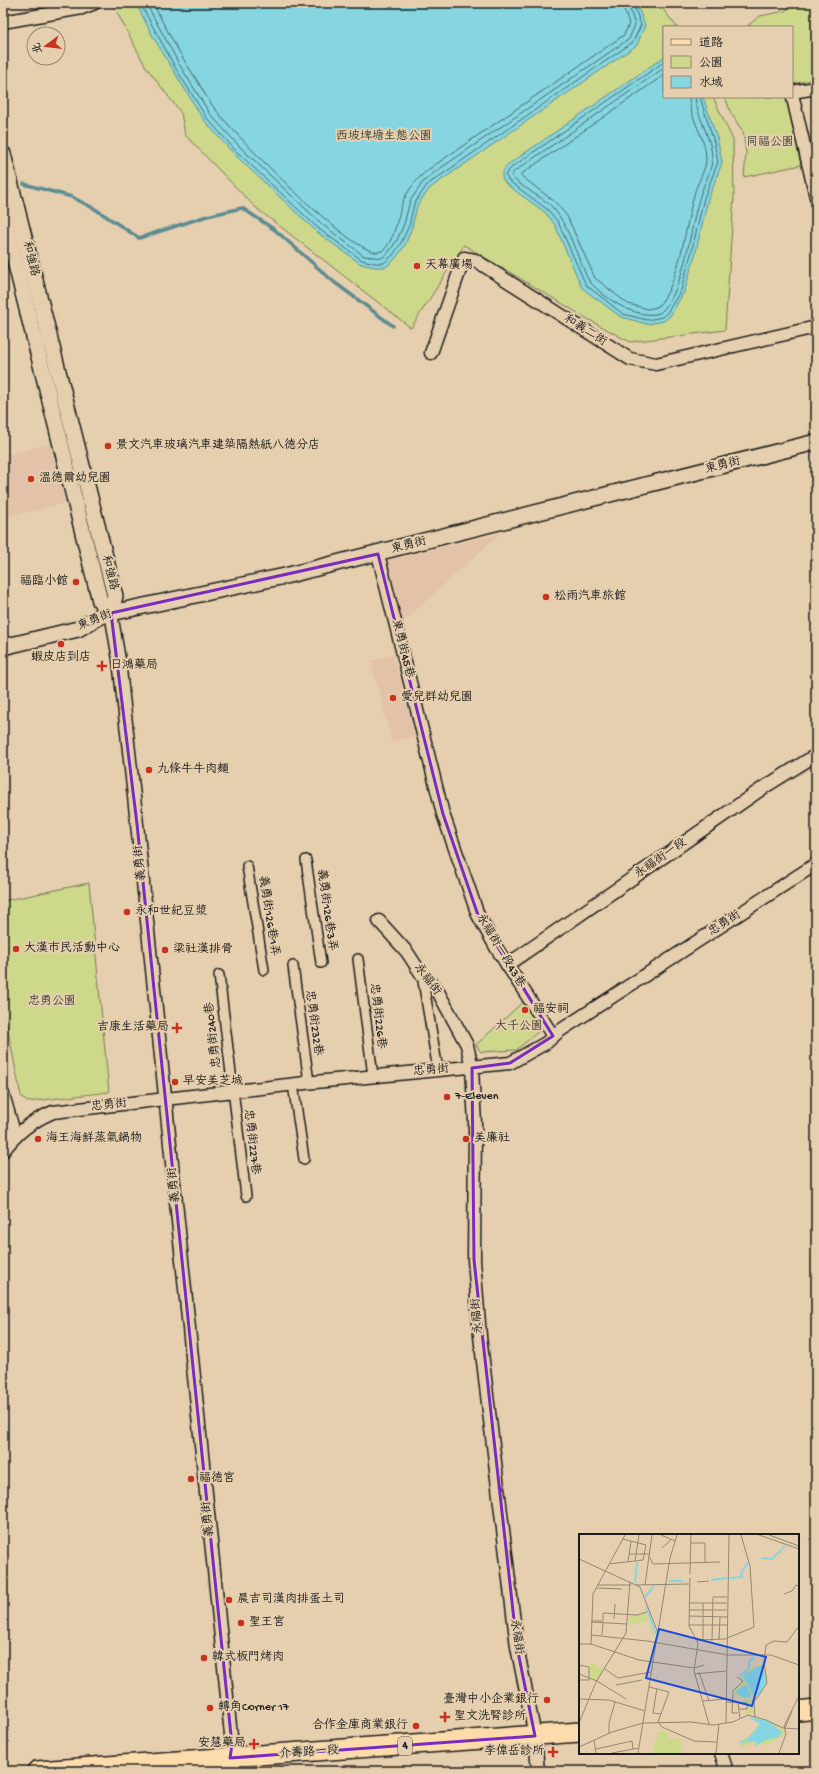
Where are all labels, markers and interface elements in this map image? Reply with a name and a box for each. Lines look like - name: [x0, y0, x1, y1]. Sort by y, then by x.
- north arrow: [26, 26, 66, 66]
- legend: [663, 26, 793, 98]
- text: 道路: [699, 36, 723, 51]
- text: 北: [31, 41, 45, 55]
- text: 公園: [699, 56, 723, 71]
- text: 水域: [699, 76, 723, 91]
- park label: 西坡埤塘生態公園: [336, 128, 432, 144]
- park label: 同福公園: [746, 135, 794, 150]
- street label: 和強路: [19, 240, 42, 278]
- place label: 天幕廣場: [425, 258, 473, 273]
- marker: 天幕廣場: [412, 261, 422, 271]
- street label: 和義二街: [561, 311, 610, 350]
- place label: 景文汽車玻璃汽車建築隔熱紙八德分店: [116, 437, 320, 453]
- marker: 景文汽車玻璃汽車建築隔熱紙八德分店: [103, 441, 113, 451]
- street label: 東勇街: [704, 454, 742, 477]
- place label: 溫德爾幼兒園: [39, 470, 111, 486]
- marker: 溫德爾幼兒園: [26, 474, 36, 484]
- street label: 東勇街: [390, 534, 428, 557]
- street label: 和強路: [98, 554, 121, 592]
- place label: 福臨小館: [20, 573, 68, 589]
- marker: 福臨小館: [71, 577, 81, 587]
- place label: 松雨汽車旅館: [554, 588, 626, 604]
- marker: 松雨汽車旅館: [541, 592, 551, 602]
- street label: 東勇街: [75, 607, 114, 634]
- street label: 東勇街45巷: [388, 618, 417, 680]
- marker: 蝦皮店到店: [56, 639, 66, 649]
- place label: 蝦皮店到店: [31, 650, 91, 665]
- place label: 日鴻藥局: [110, 658, 158, 673]
- marker: 日鴻藥局: [97, 661, 107, 671]
- place label: 愛兒群幼兒園: [401, 690, 473, 705]
- marker: 愛兒群幼兒園: [388, 693, 398, 703]
- place label: 九條牛牛肉麵: [157, 762, 229, 777]
- marker: 九條牛牛肉麵: [144, 765, 154, 775]
- street label: 永福街一段: [632, 835, 690, 882]
- street label: 義勇街: [131, 844, 150, 882]
- street label: 義勇街126巷3弄: [313, 868, 340, 952]
- street label: 義勇街126巷1弄: [255, 874, 282, 957]
- place label: 永和世紀豆漿: [135, 904, 207, 919]
- marker: 永和世紀豆漿: [122, 907, 132, 917]
- street label: 忠勇街: [706, 907, 744, 940]
- street label: 永福街一段43巷: [472, 911, 528, 991]
- place label: 大漢市民活動中心: [24, 941, 120, 956]
- place label: 梁社漢排骨: [173, 942, 233, 957]
- marker: 大漢市民活動中心: [11, 944, 21, 954]
- marker: 梁社漢排骨: [160, 945, 170, 955]
- street label: 永福街: [411, 961, 444, 999]
- street label: 忠勇街226巷: [366, 982, 389, 1050]
- street label: 忠勇街232巷: [301, 989, 326, 1057]
- park label: 忠勇公園: [28, 994, 76, 1009]
- street label: 忠勇街240巷: [202, 1001, 225, 1069]
- place label: 福安祠: [533, 1002, 569, 1017]
- marker: 福安祠: [520, 1005, 530, 1015]
- park label: 大千公園: [495, 1019, 543, 1034]
- place label: 吉康生活藥局: [97, 1020, 169, 1035]
- marker: 吉康生活藥局: [172, 1023, 182, 1033]
- street label: 忠勇街: [412, 1061, 450, 1080]
- place label: 早安美芝城: [183, 1074, 243, 1089]
- marker: 早安美芝城: [170, 1077, 180, 1087]
- place label: 7-Eleven: [454, 1090, 499, 1104]
- marker: 7-Eleven: [442, 1092, 452, 1102]
- street label: 忠勇街: [90, 1096, 128, 1115]
- street label: 忠勇街227巷: [240, 1108, 263, 1176]
- place label: 海王海鮮蒸氣鍋物: [46, 1130, 142, 1146]
- place label: 美廉社: [474, 1131, 510, 1146]
- marker: 海王海鮮蒸氣鍋物: [33, 1134, 43, 1144]
- marker: 美廉社: [461, 1134, 471, 1144]
- street label: 義勇街: [165, 1166, 184, 1204]
- street label: 永福街: [468, 1297, 487, 1335]
- place label: 福德宮: [199, 1470, 235, 1486]
- marker: 福德宮: [186, 1474, 196, 1484]
- street label: 義勇街: [199, 1500, 218, 1538]
- inset map: [579, 1534, 799, 1754]
- place label: 晨吉司漢肉排蛋土司: [237, 1592, 345, 1607]
- marker: 晨吉司漢肉排蛋土司: [224, 1595, 234, 1605]
- place label: 聖王宮: [249, 1615, 285, 1630]
- marker: 聖王宮: [236, 1618, 246, 1628]
- street label: 永福街: [507, 1618, 526, 1656]
- place label: 韓式板門烤肉: [212, 1649, 284, 1665]
- marker: 韓式板門烤肉: [199, 1653, 209, 1663]
- place label: 臺灣中小企業銀行: [443, 1691, 539, 1707]
- marker: 臺灣中小企業銀行: [542, 1695, 552, 1705]
- place label: 轉角Corner 17: [218, 1699, 290, 1715]
- marker: 轉角Corner 17: [205, 1703, 215, 1713]
- place label: 聖文洗腎診所: [454, 1709, 527, 1724]
- marker: 聖文洗腎診所: [439, 1711, 451, 1723]
- place label: 合作金庫商業銀行: [312, 1717, 408, 1733]
- marker: 合作金庫商業銀行: [411, 1721, 421, 1731]
- place label: 安慧藥局: [198, 1736, 246, 1751]
- road number: 4: [398, 1737, 412, 1755]
- marker: 安慧藥局: [249, 1739, 259, 1749]
- street label: 介壽路一段: [279, 1743, 339, 1762]
- place label: 李偉岳診所: [484, 1744, 545, 1759]
- marker: 李偉岳診所: [547, 1746, 559, 1758]

